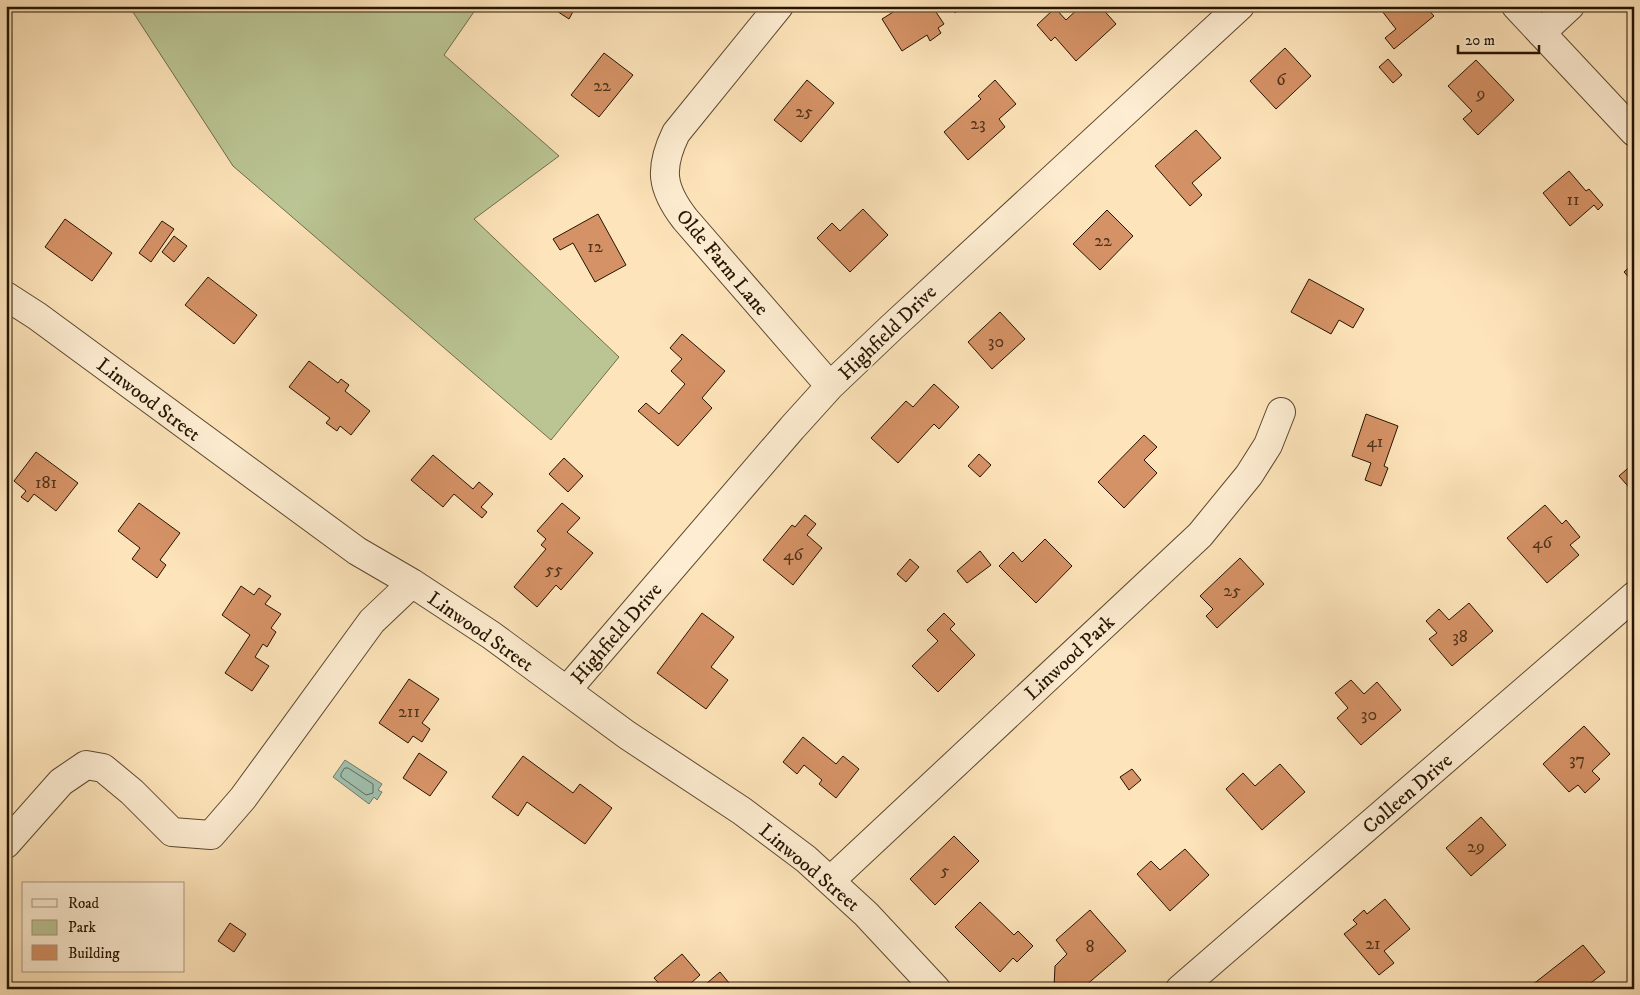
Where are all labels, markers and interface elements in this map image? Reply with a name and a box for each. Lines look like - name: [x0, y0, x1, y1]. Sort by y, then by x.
- scale bar: [1458, 22, 1539, 54]
- text: 20 m: [1465, 31, 1495, 50]
- house number: 6: [1276, 69, 1286, 91]
- house number: 22: [593, 75, 611, 97]
- house number: 9: [1476, 83, 1485, 105]
- house number: 25: [795, 101, 813, 123]
- house number: 23: [970, 113, 986, 135]
- house number: 11: [1566, 189, 1580, 211]
- street label: Olde Farm Lane: [670, 205, 774, 321]
- house number: 22: [1094, 230, 1112, 252]
- house number: 12: [587, 236, 603, 258]
- street label: Highfield Drive: [834, 280, 942, 386]
- house number: 30: [988, 331, 1004, 353]
- street label: Linwood Street: [91, 353, 205, 447]
- house number: 41: [1367, 431, 1383, 453]
- house number: 181: [35, 472, 57, 494]
- house number: 46: [1532, 532, 1552, 554]
- house number: 46: [783, 544, 803, 566]
- house number: 55: [545, 559, 563, 581]
- street label: Highfield Drive: [566, 578, 668, 690]
- house number: 25: [1223, 580, 1241, 602]
- street label: Linwood Street: [422, 587, 538, 678]
- street label: Linwood Park: [1020, 610, 1120, 706]
- house number: 38: [1452, 626, 1468, 648]
- house number: 211: [398, 701, 420, 723]
- house number: 30: [1361, 704, 1377, 726]
- street label: Colleen Drive: [1358, 748, 1458, 840]
- house number: 37: [1569, 749, 1585, 771]
- street label: Linwood Street: [754, 819, 864, 917]
- house number: 29: [1467, 836, 1485, 858]
- house number: 5: [941, 860, 950, 882]
- legend: [22, 882, 185, 972]
- text: Road: [68, 894, 100, 913]
- text: Park: [68, 918, 97, 937]
- house number: 21: [1365, 933, 1381, 955]
- house number: 8: [1085, 936, 1095, 958]
- text: Building: [68, 944, 120, 963]

